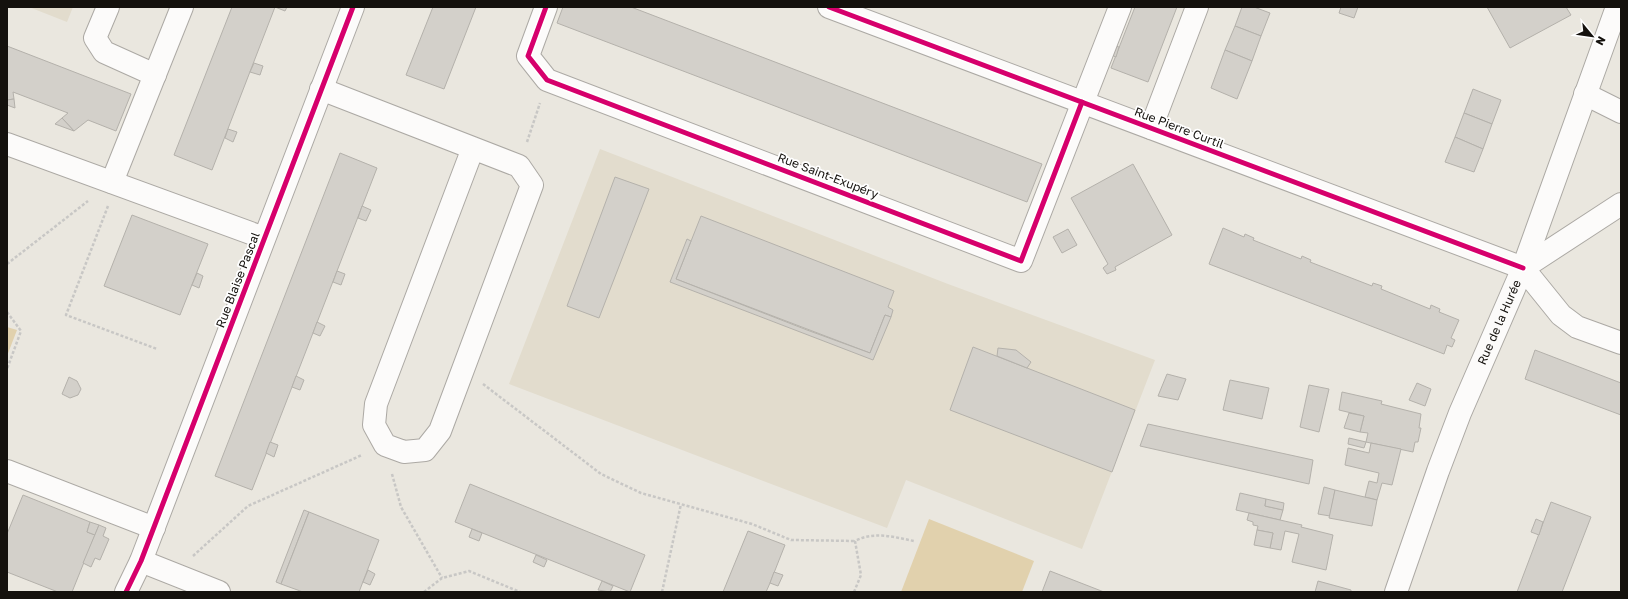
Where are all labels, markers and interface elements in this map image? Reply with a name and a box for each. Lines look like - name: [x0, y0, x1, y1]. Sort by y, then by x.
- north arrow: [1572, 16, 1612, 56]
- text: N: [1593, 34, 1609, 48]
- street label: Rue Pierre Curtil: [1132, 104, 1226, 152]
- street label: Rue Saint-Exupéry: [776, 149, 881, 202]
- street label: Rue Blaise Pascal: [212, 230, 263, 330]
- street label: Rue de la Hurée: [1474, 277, 1524, 367]

